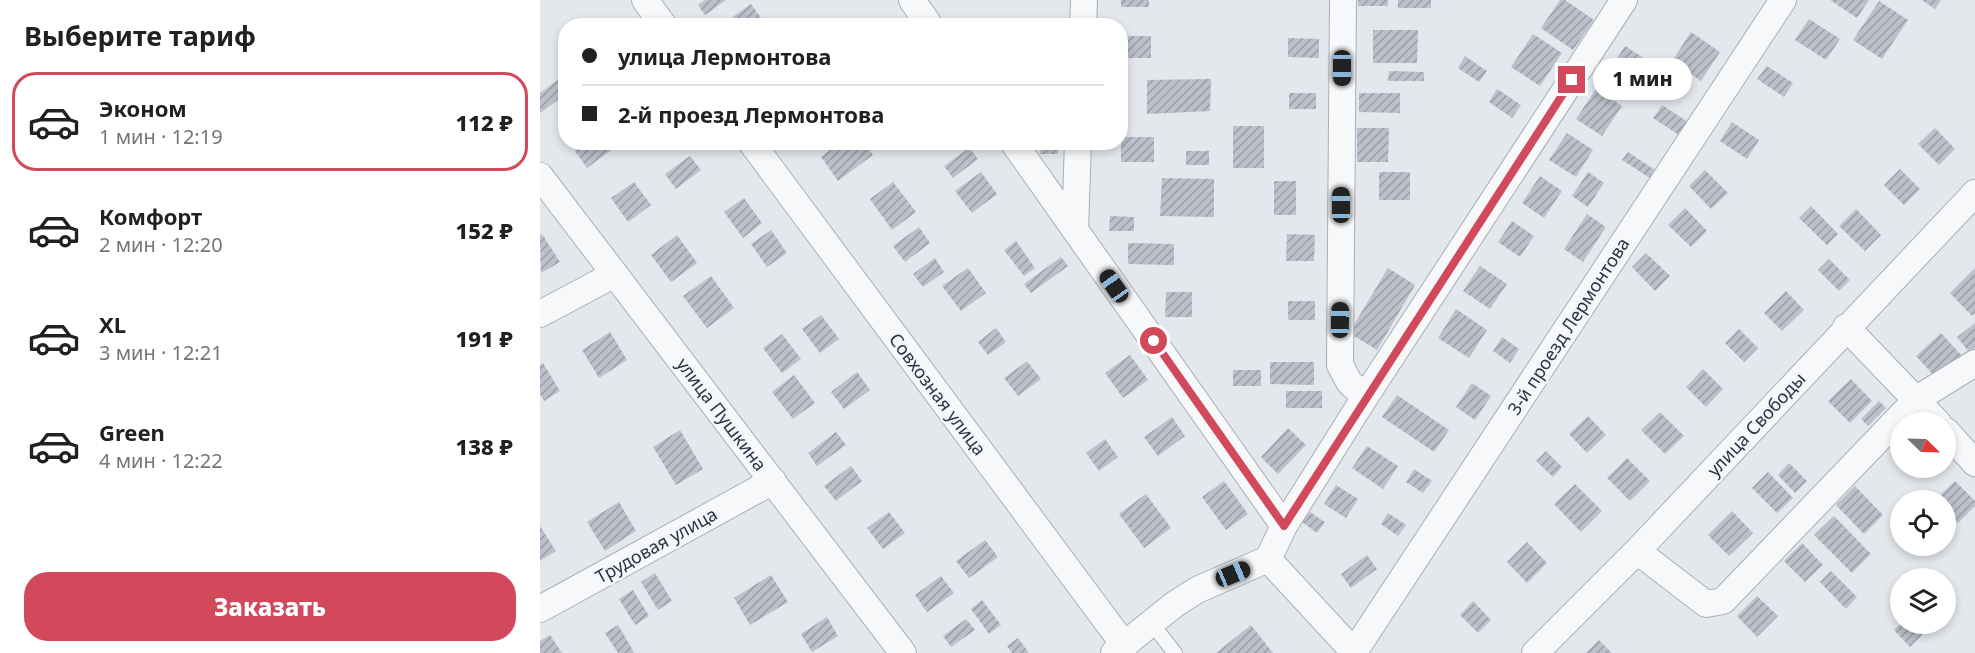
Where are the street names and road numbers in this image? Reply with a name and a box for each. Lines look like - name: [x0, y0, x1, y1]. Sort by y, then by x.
- street label: 3-й проезд Лермонтова: [1502, 233, 1634, 419]
- street label: Совхозная улица: [884, 328, 992, 460]
- street label: улица Пушкина: [672, 352, 772, 476]
- street label: улица Свободы: [1702, 367, 1810, 481]
- street label: Трудовая улица: [591, 502, 721, 588]

